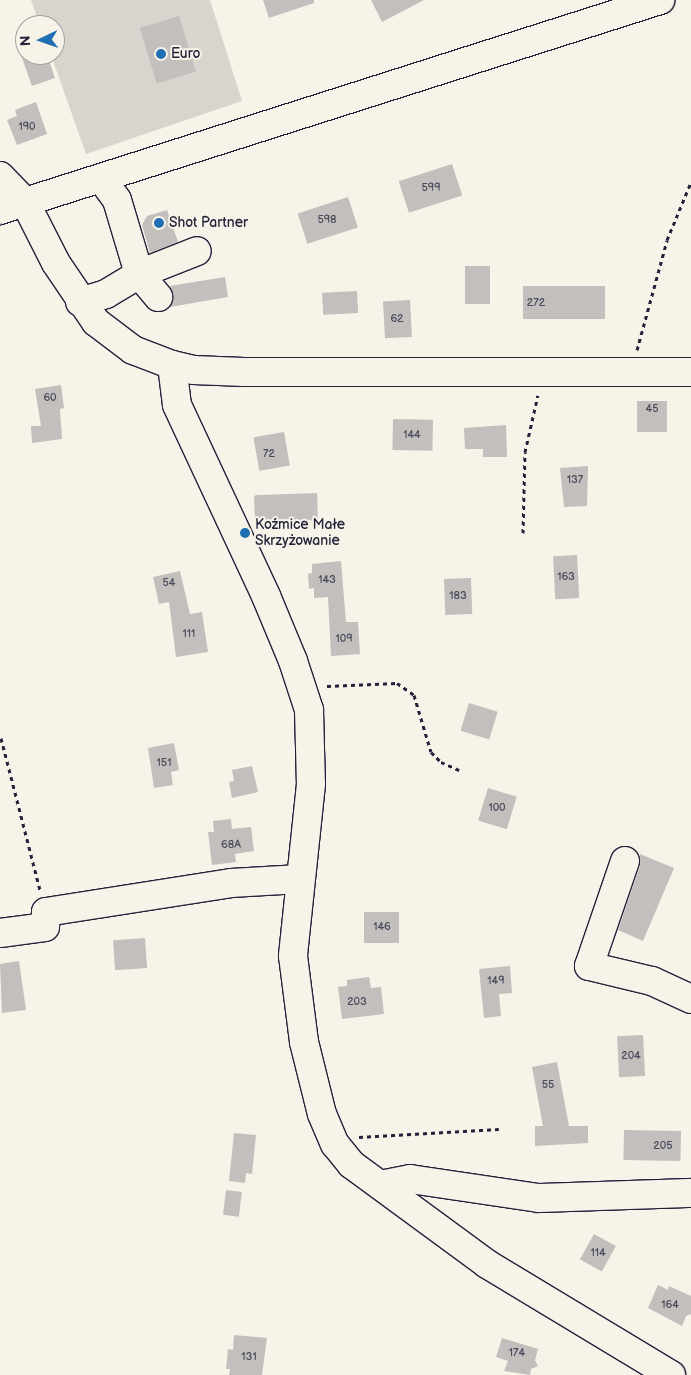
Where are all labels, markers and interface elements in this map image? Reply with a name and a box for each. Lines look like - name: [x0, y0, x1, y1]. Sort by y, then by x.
- north arrow: [15, 15, 65, 65]
- text: N: [17, 35, 34, 46]
- place label: Euro: [171, 46, 200, 62]
- marker: Euro: [155, 48, 167, 60]
- house number: 190: [18, 120, 36, 134]
- house number: 599: [421, 181, 441, 195]
- house number: 598: [317, 213, 337, 227]
- place label: Shot Partner: [169, 215, 248, 231]
- marker: Shot Partner: [153, 217, 165, 229]
- house number: 272: [527, 296, 545, 310]
- house number: 62: [390, 312, 404, 326]
- house number: 60: [43, 391, 57, 405]
- house number: 45: [645, 402, 659, 416]
- house number: 144: [403, 428, 421, 442]
- house number: 72: [263, 447, 275, 461]
- house number: 137: [567, 473, 583, 487]
- place label: Koźmice Małe Skrzyżowanie: [255, 517, 345, 550]
- marker: Koźmice Małe Skrzyżowanie: [239, 527, 251, 539]
- house number: 163: [557, 570, 575, 584]
- house number: 143: [318, 573, 336, 587]
- house number: 54: [162, 576, 176, 590]
- house number: 183: [449, 589, 467, 603]
- house number: 111: [183, 627, 195, 641]
- house number: 109: [335, 632, 353, 646]
- house number: 151: [157, 756, 171, 770]
- house number: 100: [488, 801, 506, 815]
- house number: 68A: [221, 838, 241, 852]
- house number: 146: [373, 920, 391, 934]
- house number: 149: [487, 974, 505, 988]
- house number: 203: [347, 995, 367, 1009]
- house number: 204: [621, 1049, 641, 1063]
- house number: 55: [542, 1078, 554, 1092]
- house number: 205: [653, 1139, 673, 1153]
- house number: 114: [590, 1246, 606, 1260]
- house number: 164: [661, 1298, 679, 1312]
- house number: 174: [509, 1346, 525, 1360]
- house number: 131: [241, 1350, 257, 1364]

